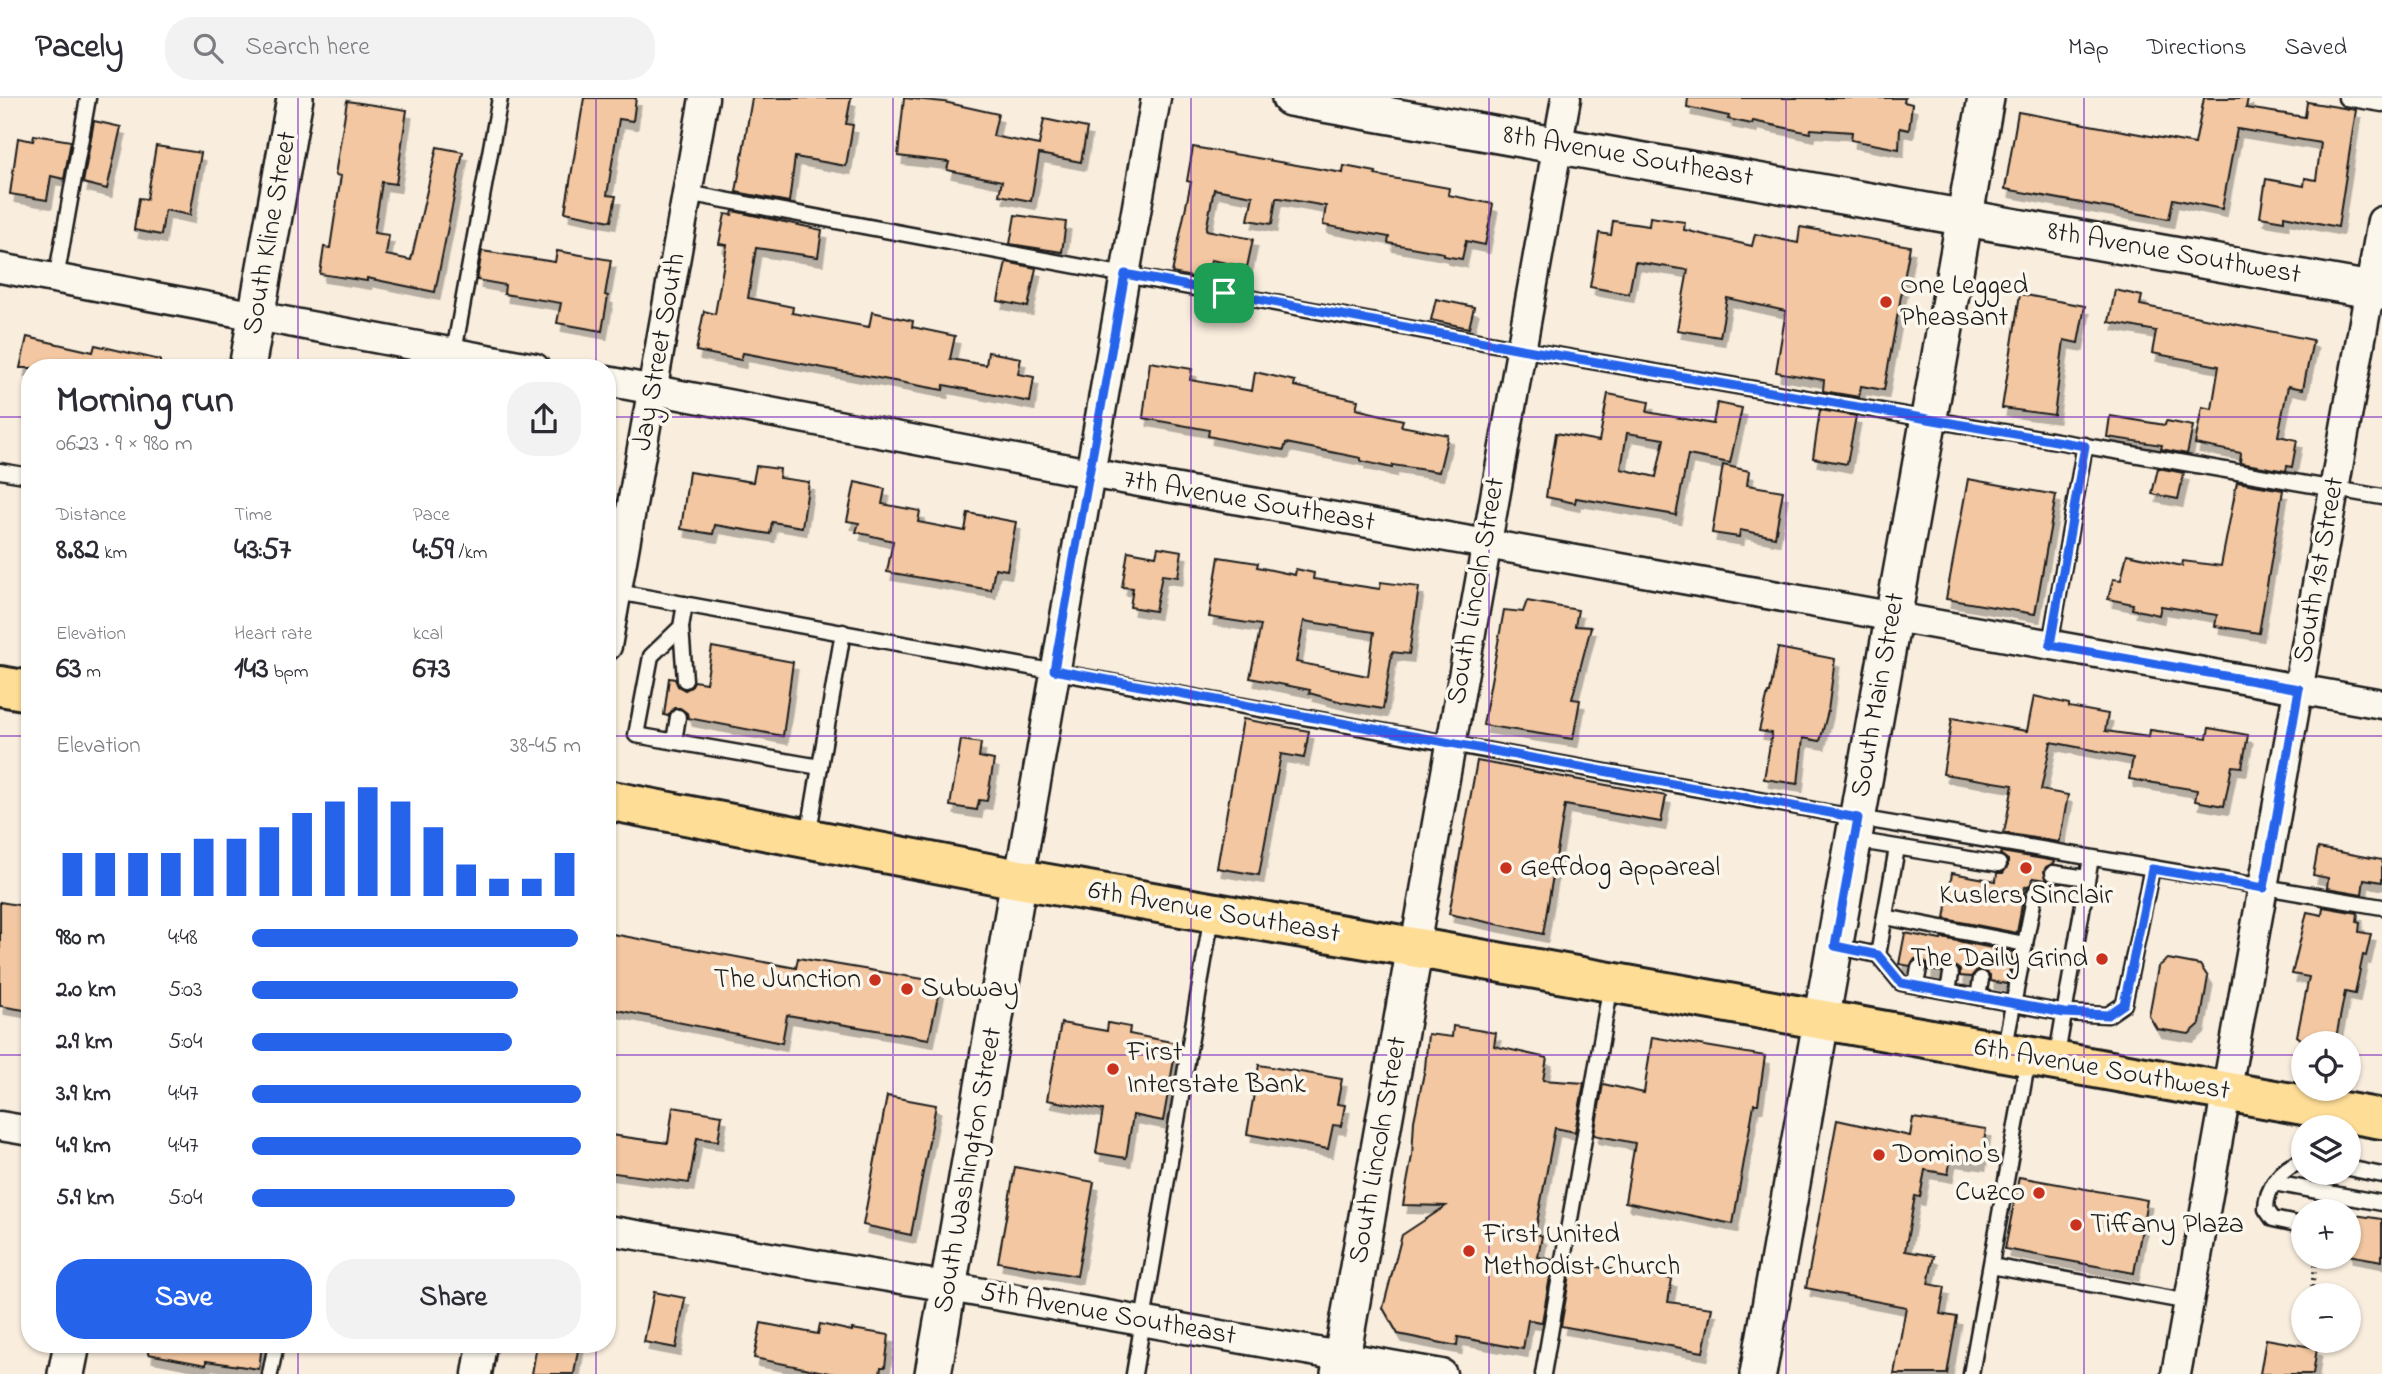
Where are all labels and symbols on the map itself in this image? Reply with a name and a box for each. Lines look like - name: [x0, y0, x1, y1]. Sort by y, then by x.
- street label: 8th Avenue Southeast: [1500, 115, 1756, 199]
- street label: South Kline Street: [233, 128, 309, 338]
- street label: 8th Avenue Southwest: [2044, 212, 2304, 296]
- street label: Jay Street South: [622, 250, 698, 454]
- pin: [1194, 263, 1254, 323]
- place label: One Legged Pheasant: [1900, 266, 2028, 339]
- marker: One Legged Pheasant: [1878, 294, 1894, 310]
- street label: 7th Avenue Southeast: [1120, 460, 1378, 544]
- street label: South Lincoln Street: [1437, 474, 1517, 708]
- street label: South 1st Street: [2283, 474, 2357, 666]
- street label: South Main Street: [1841, 590, 1917, 800]
- place label: Geffdog appareal: [1520, 848, 1720, 889]
- marker: Geffdog appareal: [1498, 860, 1514, 876]
- marker: Kuslers Sinclair: [2018, 860, 2034, 876]
- street label: 6th Avenue Southeast: [1085, 871, 1343, 955]
- place label: Kuslers Sinclair: [1939, 876, 2113, 917]
- place label: The Daily Grind: [1910, 939, 2088, 980]
- marker: The Daily Grind: [2094, 951, 2110, 967]
- place label: The Junction: [713, 960, 861, 1001]
- place label: Subway: [921, 969, 1019, 1010]
- marker: The Junction: [867, 972, 883, 988]
- marker: Subway: [899, 981, 915, 997]
- street label: South Washington Street: [924, 1024, 1014, 1316]
- street label: 6th Avenue Southwest: [1971, 1027, 2233, 1113]
- place label: First Interstate Bank: [1126, 1033, 1307, 1106]
- street label: South Lincoln Street: [1339, 1033, 1419, 1267]
- marker: First Interstate Bank: [1105, 1061, 1121, 1077]
- place label: Domino's: [1892, 1135, 2000, 1176]
- marker: Domino's: [1871, 1147, 1887, 1163]
- place label: Cuzco: [1955, 1173, 2025, 1214]
- marker: Cuzco: [2031, 1185, 2047, 1201]
- place label: Tiffany Plaza: [2090, 1205, 2244, 1246]
- place label: First United Methodist Church: [1482, 1215, 1680, 1288]
- marker: Tiffany Plaza: [2068, 1217, 2084, 1233]
- marker: First United Methodist Church: [1461, 1243, 1477, 1259]
- street label: 5th Avenue Southeast: [977, 1272, 1239, 1358]

